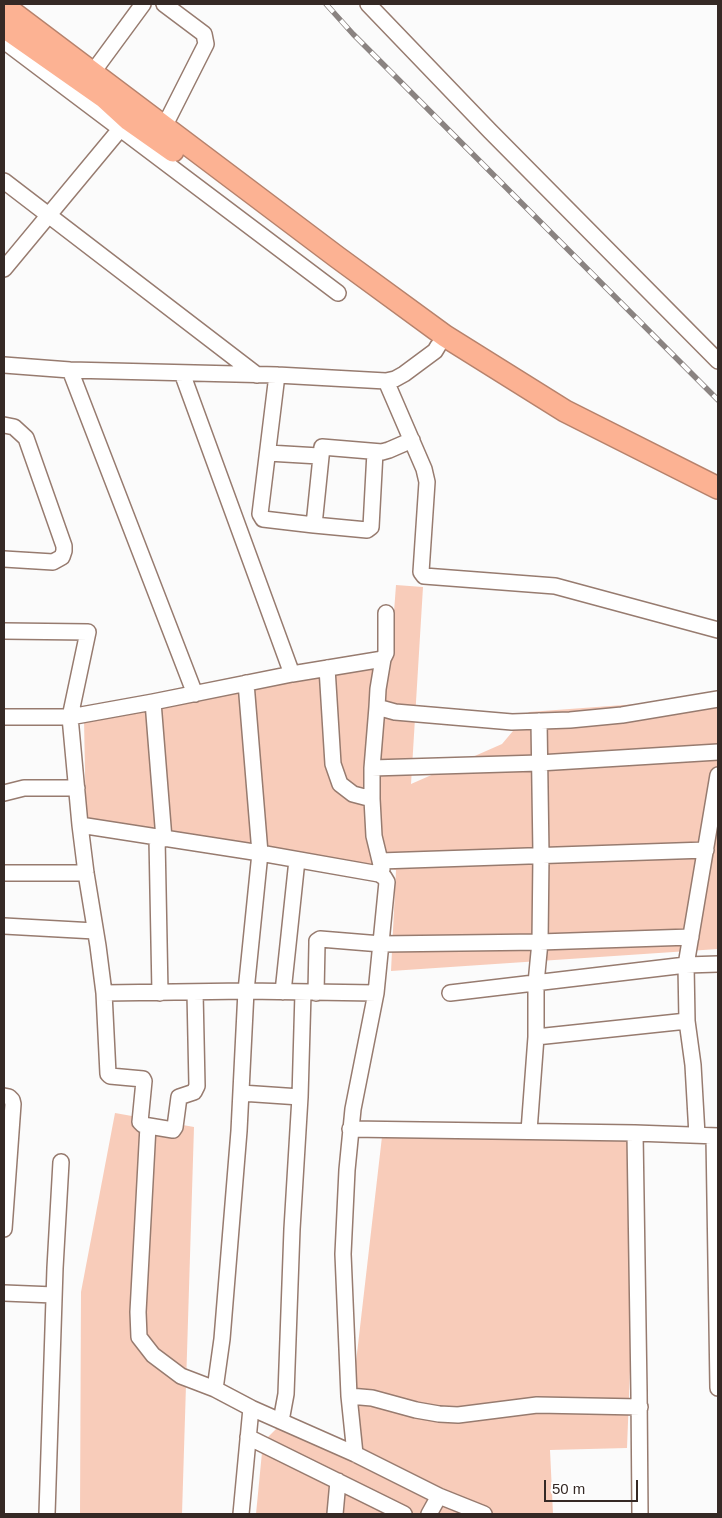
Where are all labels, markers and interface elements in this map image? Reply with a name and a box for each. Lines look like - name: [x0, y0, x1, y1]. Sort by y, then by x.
- scale bar: [547, 1470, 641, 1502]
- text: 50 m: [552, 1480, 585, 1497]

